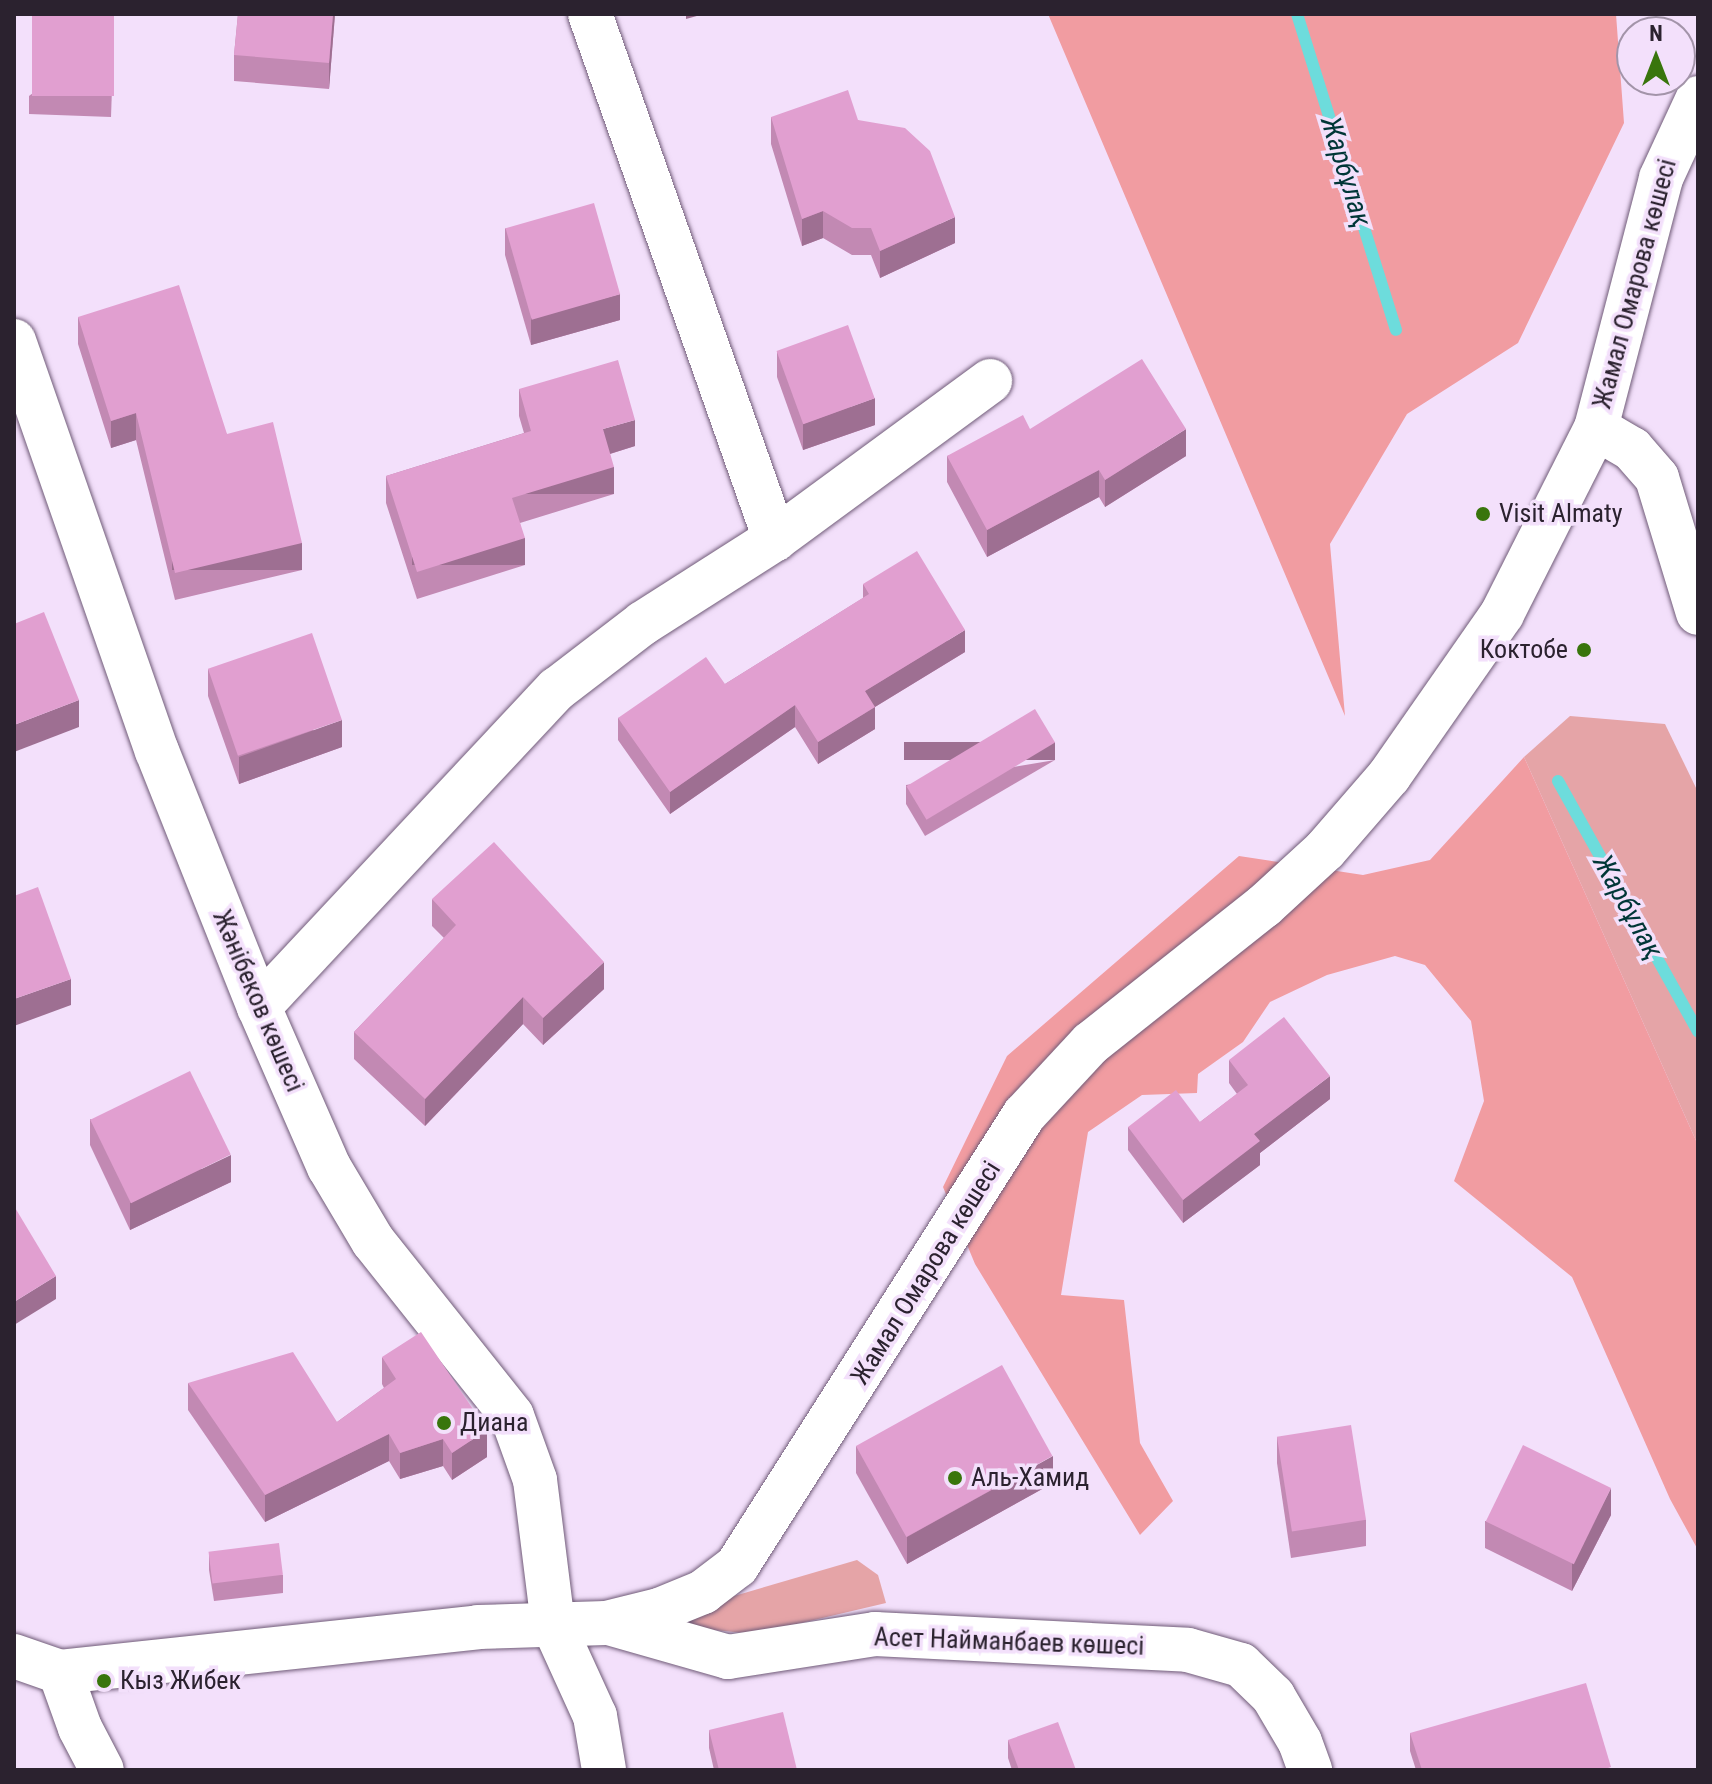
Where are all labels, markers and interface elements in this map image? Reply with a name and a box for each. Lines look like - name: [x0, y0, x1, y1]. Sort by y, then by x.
- north arrow: [1616, 16, 1696, 96]
- text: N: [1649, 21, 1663, 46]
- water label: Жарбұлақ: [1313, 112, 1379, 232]
- street label: Жамал Омарова көшесі: [1587, 156, 1683, 412]
- place label: Visit Almaty: [1499, 498, 1623, 530]
- marker: Visit Almaty: [1474, 505, 1492, 523]
- place label: Коктобе: [1480, 634, 1568, 666]
- marker: Коктобе: [1575, 641, 1593, 659]
- water label: Жарбұлақ: [1586, 849, 1670, 965]
- street label: Жәнібеков көшесі: [206, 905, 310, 1097]
- street label: Жамал Омарова көшесі: [845, 1156, 1007, 1390]
- place label: Диана: [460, 1407, 529, 1439]
- marker: Диана: [435, 1414, 453, 1432]
- place label: Аль-Хамид: [971, 1462, 1089, 1494]
- marker: Аль-Хамид: [946, 1469, 964, 1487]
- street label: Асет Найманбаев көшесі: [873, 1622, 1145, 1662]
- place label: Кыз Жибек: [120, 1665, 241, 1697]
- marker: Кыз Жибек: [95, 1672, 113, 1690]

